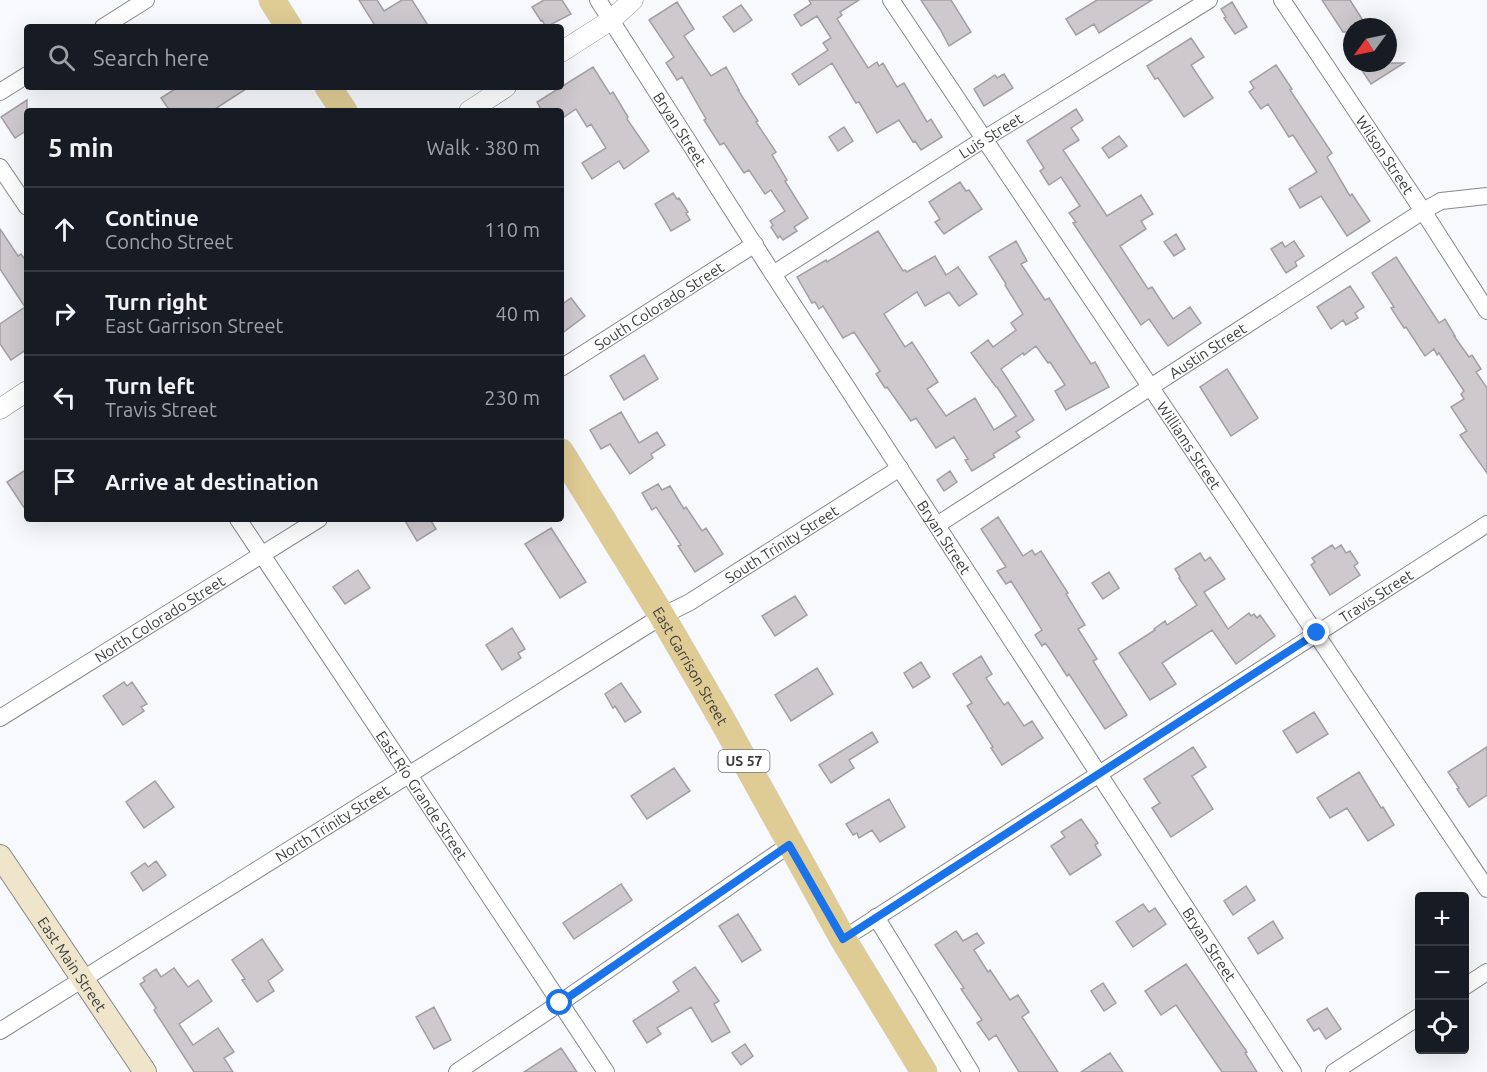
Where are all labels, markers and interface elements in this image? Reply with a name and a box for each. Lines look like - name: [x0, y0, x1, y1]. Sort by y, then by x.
- north arrow: [1343, 18, 1397, 72]
- search box: [24, 24, 564, 90]
- icon: search: [45, 41, 78, 74]
- text: Search here: [93, 45, 209, 70]
- street label: Bryan Street: [650, 89, 710, 169]
- street label: Luis Street: [956, 109, 1025, 161]
- street label: Wilson Street: [1353, 112, 1418, 197]
- text: 5 min: [48, 133, 114, 162]
- text: Walk · 380 m: [427, 136, 540, 159]
- text: Continue: [105, 205, 199, 230]
- icon: ahead: [48, 213, 81, 246]
- text: 110 m: [484, 218, 540, 241]
- text: Concho Street: [105, 230, 233, 253]
- street label: South Colorado Street: [591, 258, 727, 353]
- text: Turn right: [105, 289, 207, 314]
- icon: right: [48, 297, 81, 330]
- text: 40 m: [496, 302, 540, 325]
- text: East Garrison Street: [105, 314, 283, 337]
- street label: Austin Street: [1166, 319, 1249, 381]
- text: Turn left: [105, 373, 195, 398]
- icon: left: [48, 381, 81, 414]
- text: 230 m: [484, 386, 540, 409]
- text: Travis Street: [105, 398, 217, 421]
- street label: Williams Street: [1154, 398, 1225, 492]
- icon: arrive: [48, 465, 81, 498]
- text: Arrive at destination: [105, 469, 319, 494]
- street label: Bryan Street: [914, 497, 975, 577]
- street label: South Trinity Street: [722, 501, 841, 586]
- street label: Travis Street: [1336, 566, 1416, 625]
- street label: North Colorado Street: [91, 572, 228, 665]
- street label: East Garrison Street: [650, 603, 732, 728]
- route end: [1303, 619, 1329, 645]
- street label: East Río Grande Street: [373, 727, 471, 863]
- road number: US 57: [718, 750, 770, 772]
- street label: North Trinity Street: [272, 781, 392, 865]
- map controls: [1415, 892, 1469, 1054]
- button: +: [1415, 892, 1469, 946]
- street label: Bryan Street: [1180, 904, 1240, 984]
- street label: East Main Street: [35, 913, 110, 1015]
- button: −: [1415, 946, 1469, 1000]
- route start: [546, 989, 572, 1015]
- button: locate: [1415, 1000, 1469, 1054]

